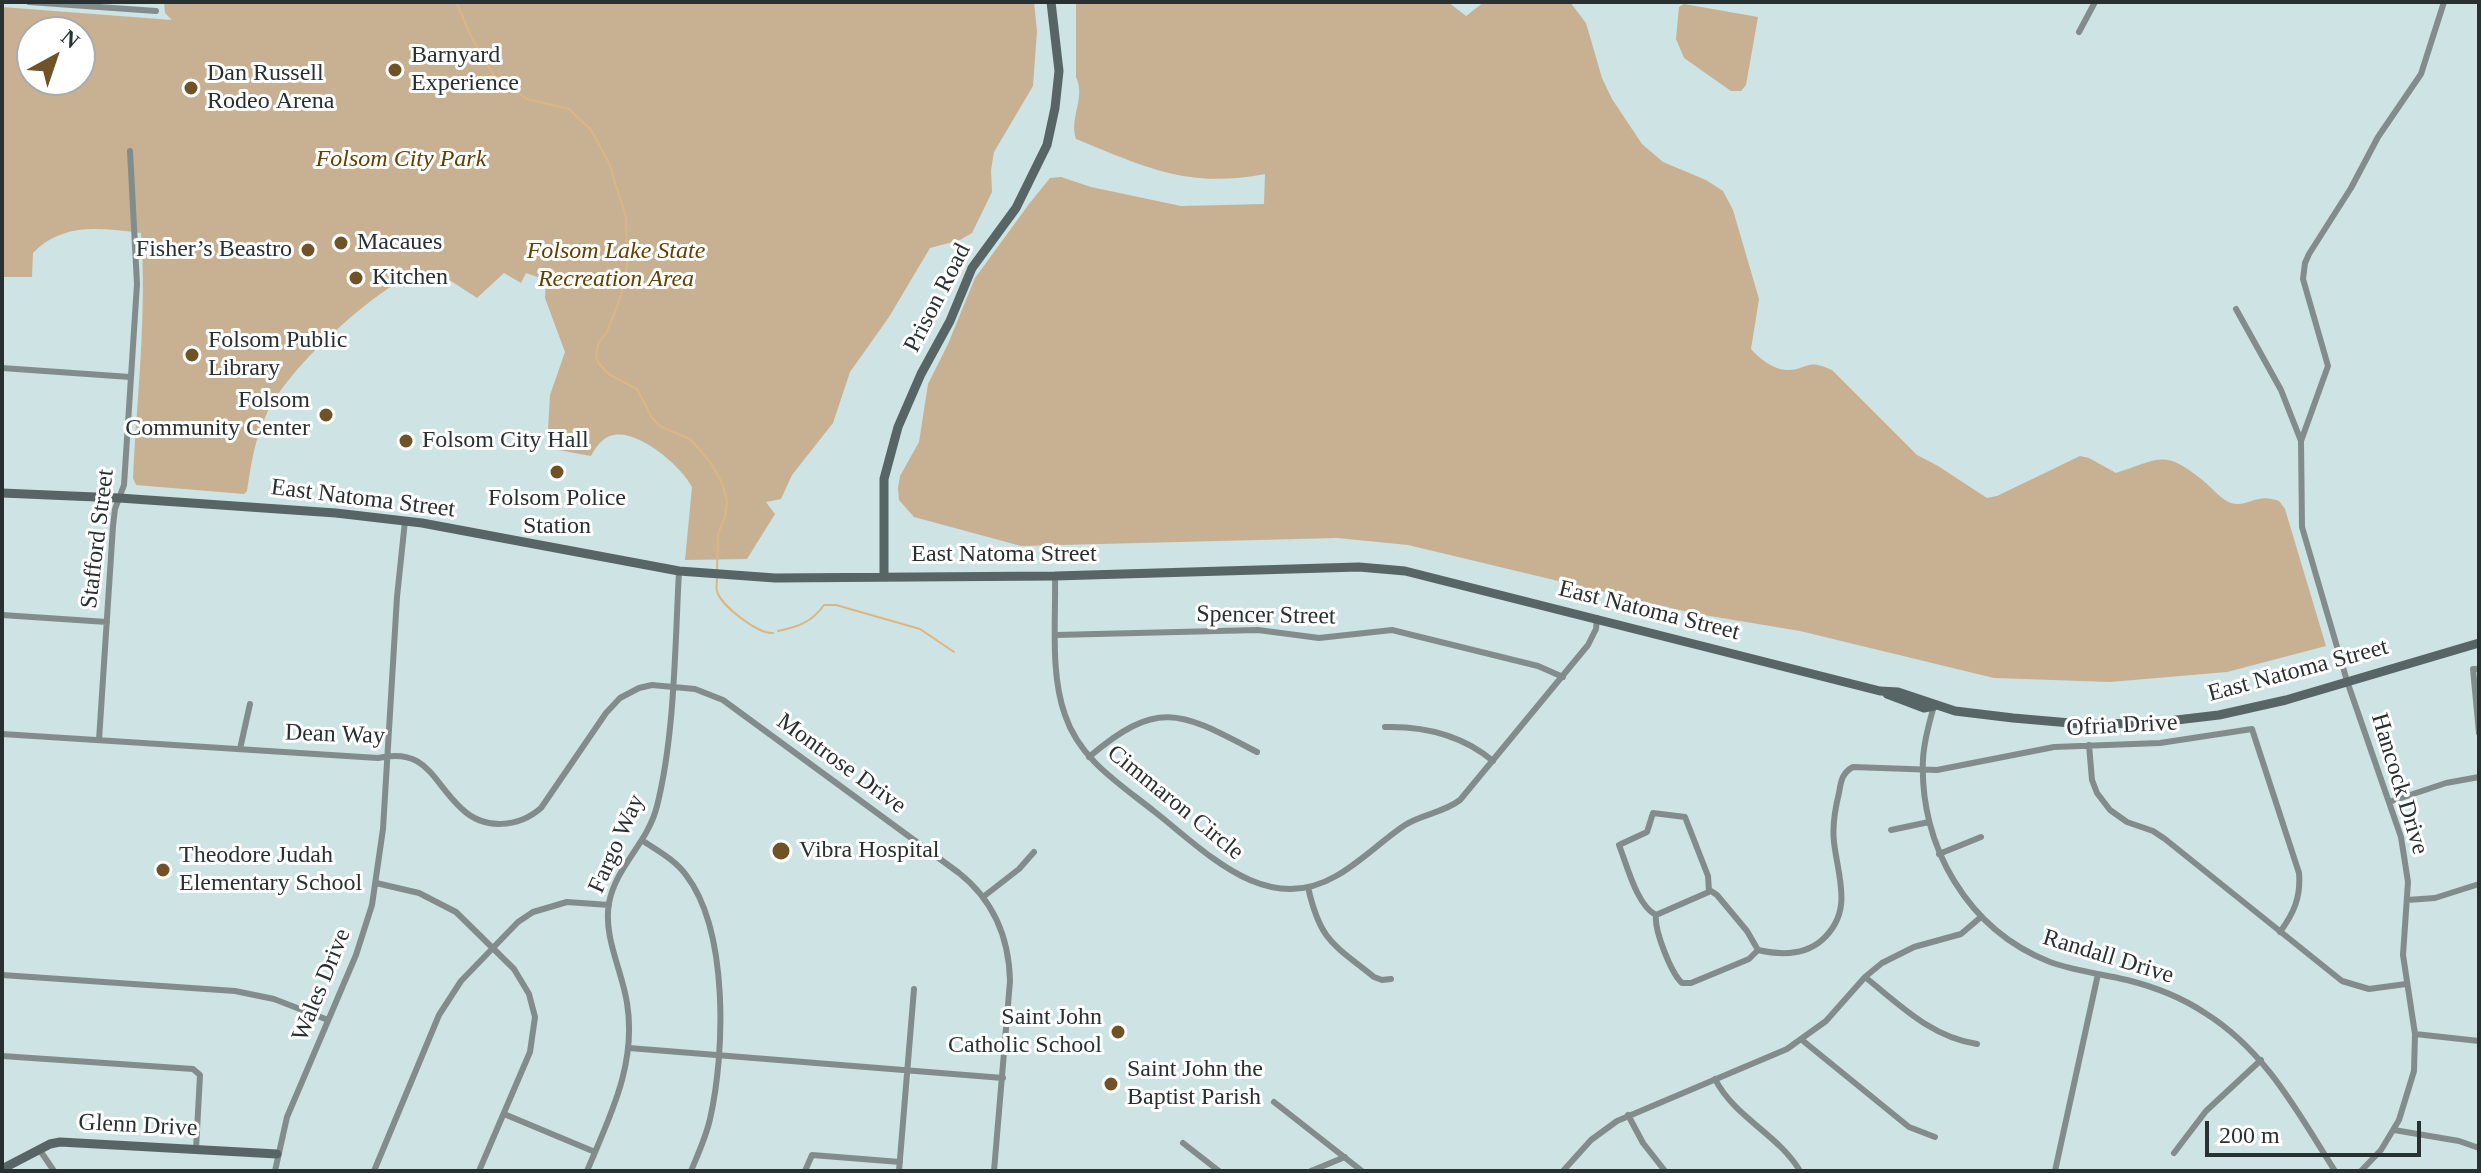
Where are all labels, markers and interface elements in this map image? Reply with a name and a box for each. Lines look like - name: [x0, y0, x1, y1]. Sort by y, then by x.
- north arrow: [16, 16, 96, 96]
- text: N: [56, 24, 85, 53]
- place label: Barnyard Experience: [411, 42, 519, 98]
- place label: Dan Russell Rodeo Arena: [207, 60, 334, 116]
- marker: Barnyard Experience: [386, 61, 404, 79]
- marker: Dan Russell Rodeo Arena: [182, 79, 200, 97]
- park label: Folsom City Park: [316, 146, 486, 174]
- place label: Macaues: [357, 229, 442, 257]
- marker: Macaues: [332, 234, 350, 252]
- place label: Fisher’s Beastro: [136, 236, 292, 264]
- park label: Folsom Lake State Recreation Area: [527, 238, 705, 294]
- street label: Prison Road: [898, 239, 978, 357]
- marker: Fisher’s Beastro: [299, 241, 317, 259]
- place label: Kitchen: [372, 264, 448, 292]
- marker: Kitchen: [347, 269, 365, 287]
- place label: Folsom Public Library: [208, 327, 347, 383]
- marker: Folsom Public Library: [183, 346, 201, 364]
- place label: Folsom Community Center: [125, 387, 310, 443]
- marker: Folsom Community Center: [317, 406, 335, 424]
- place label: Folsom City Hall: [422, 427, 589, 455]
- marker: Folsom City Hall: [397, 432, 415, 450]
- marker: Folsom Police Station: [548, 463, 566, 481]
- street label: Stafford Street: [75, 468, 121, 610]
- street label: East Natoma Street: [269, 473, 457, 525]
- place label: Folsom Police Station: [488, 485, 626, 541]
- street label: East Natoma Street: [911, 541, 1097, 569]
- street label: East Natoma Street: [1556, 575, 1742, 647]
- street label: Spencer Street: [1196, 600, 1336, 632]
- street label: East Natoma Street: [2205, 633, 2391, 709]
- street label: Montrose Drive: [771, 707, 911, 821]
- street label: Ofria Drive: [2066, 709, 2178, 743]
- street label: Hancock Drive: [2364, 710, 2434, 858]
- street label: Dean Way: [285, 719, 385, 751]
- street label: Cimmaron Circle: [1101, 739, 1249, 867]
- street label: Fargo Way: [583, 790, 651, 898]
- place label: Vibra Hospital: [799, 837, 940, 865]
- marker: Vibra Hospital: [770, 840, 792, 862]
- place label: Theodore Judah Elementary School: [179, 842, 362, 898]
- marker: Theodore Judah Elementary School: [154, 861, 172, 879]
- street label: Randall Drive: [2039, 923, 2177, 991]
- street label: Wales Drive: [286, 925, 358, 1045]
- place label: Saint John Catholic School: [948, 1004, 1102, 1060]
- marker: Saint John Catholic School: [1109, 1023, 1127, 1041]
- place label: Saint John the Baptist Parish: [1127, 1056, 1263, 1112]
- marker: Saint John the Baptist Parish: [1102, 1075, 1120, 1093]
- scale bar: [2209, 1105, 2425, 1155]
- street label: Glenn Drive: [78, 1108, 198, 1144]
- text: 200 m: [2219, 1122, 2280, 1148]

